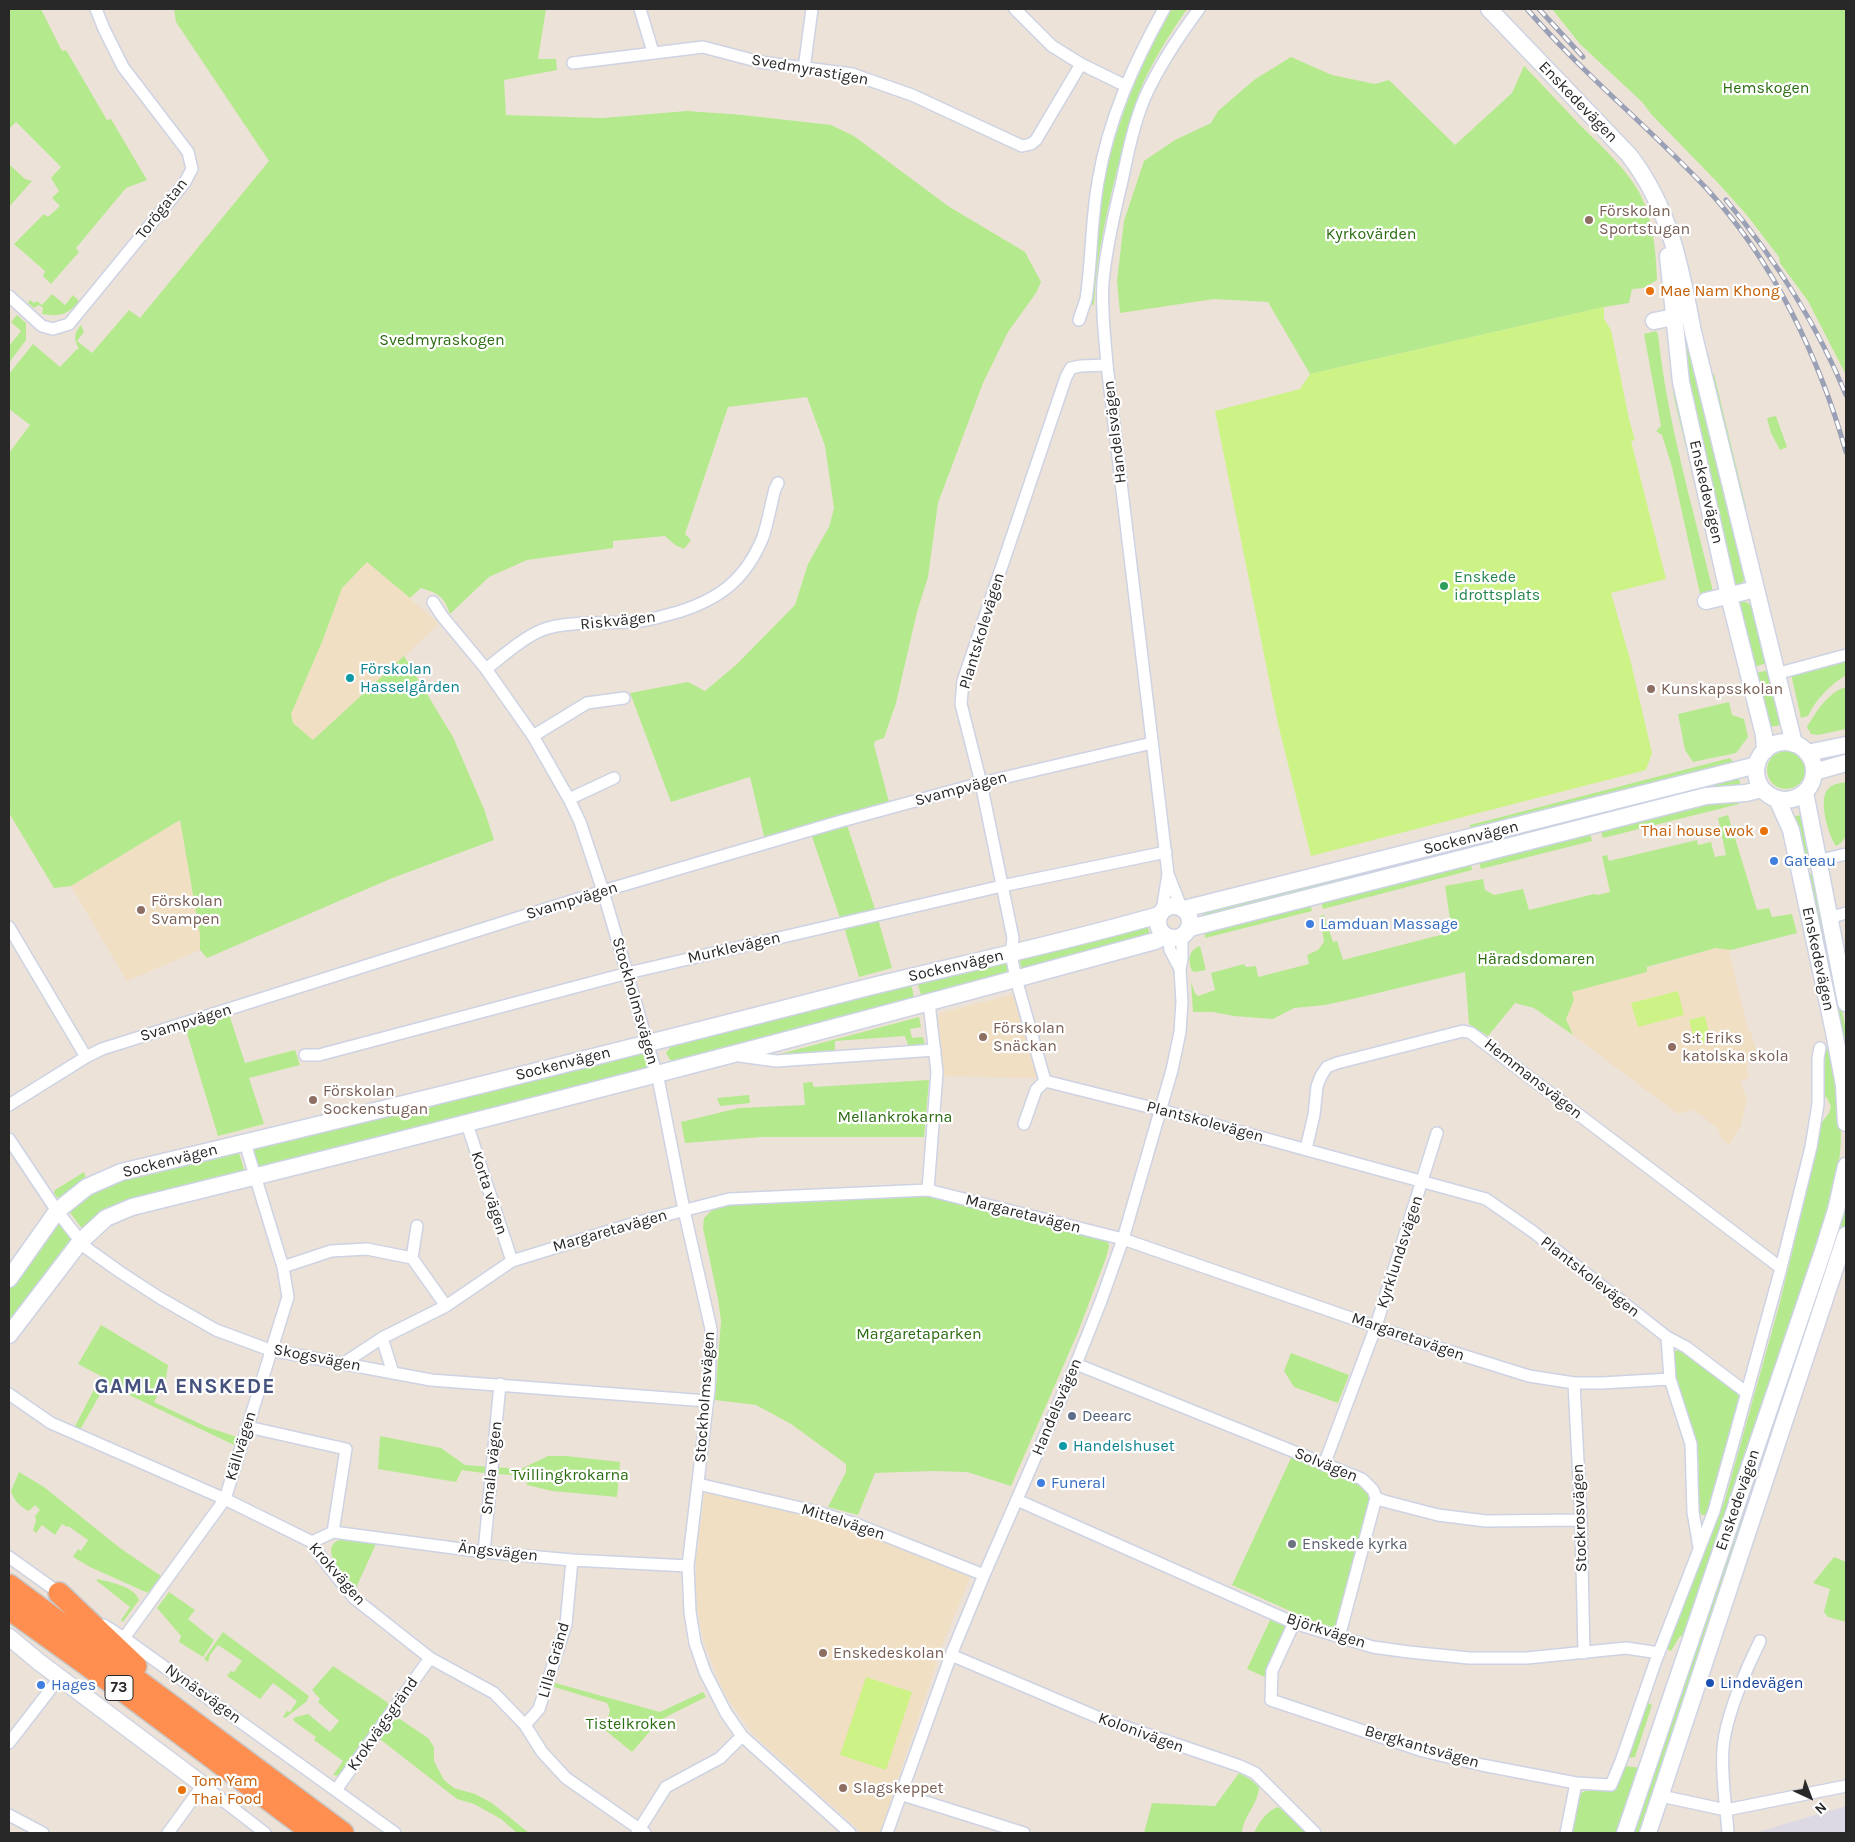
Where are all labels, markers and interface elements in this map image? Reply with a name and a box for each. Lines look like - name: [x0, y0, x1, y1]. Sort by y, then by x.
- street label: Svedmyrastigen: [750, 50, 870, 90]
- street label: Enskedevägen: [1534, 57, 1622, 147]
- park label: Hemskogen: [1723, 78, 1809, 98]
- street label: Torögatan: [132, 175, 192, 243]
- place label: Förskolan Sportstugan: [1599, 201, 1690, 239]
- marker: Förskolan Sportstugan: [1583, 214, 1595, 226]
- park label: Kyrkovärden: [1326, 224, 1416, 244]
- place label: Mae Nam Khong: [1660, 281, 1780, 301]
- marker: Mae Nam Khong: [1644, 285, 1656, 297]
- park label: Svedmyraskogen: [379, 330, 505, 350]
- street label: Handelsvägen: [1099, 379, 1131, 485]
- street label: Enskedevägen: [1685, 438, 1727, 546]
- place label: Enskede idrottsplats: [1454, 567, 1540, 605]
- street label: Plantskolevägen: [955, 571, 1009, 691]
- marker: Enskede idrottsplats: [1438, 580, 1450, 592]
- street label: Riskvägen: [579, 607, 657, 635]
- place label: Förskolan Hasselgården: [360, 659, 460, 697]
- marker: Förskolan Hasselgården: [344, 672, 356, 684]
- place label: Kunskapsskolan: [1661, 679, 1783, 699]
- marker: Kunskapsskolan: [1645, 683, 1657, 695]
- street label: Svampvägen: [913, 767, 1009, 811]
- street label: Sockenvägen: [1421, 817, 1521, 859]
- place label: Thai house wok: [1641, 821, 1754, 841]
- marker: Thai house wok: [1758, 825, 1770, 837]
- place label: Gateau: [1784, 851, 1836, 871]
- marker: Gateau: [1768, 855, 1780, 867]
- street label: Svampvägen: [524, 878, 620, 924]
- place label: Förskolan Svampen: [151, 891, 223, 929]
- marker: Förskolan Svampen: [135, 904, 147, 916]
- street label: Enskedevägen: [1798, 905, 1838, 1013]
- place label: Lamduan Massage: [1320, 914, 1458, 934]
- marker: Lamduan Massage: [1304, 918, 1316, 930]
- street label: Murklevägen: [686, 928, 782, 968]
- street label: Stockholmsvägen: [608, 935, 662, 1067]
- street label: Sockenvägen: [906, 946, 1006, 986]
- park label: Häradsdomaren: [1477, 949, 1595, 969]
- street label: Svampvägen: [138, 1000, 234, 1046]
- place label: Förskolan Snäckan: [993, 1018, 1065, 1056]
- place label: S:t Eriks katolska skola: [1682, 1028, 1789, 1066]
- marker: Förskolan Snäckan: [977, 1031, 989, 1043]
- street label: Hemmansvägen: [1480, 1035, 1586, 1123]
- marker: S:t Eriks katolska skola: [1666, 1041, 1678, 1053]
- street label: Sockenvägen: [513, 1043, 613, 1085]
- place label: Förskolan Sockenstugan: [323, 1081, 428, 1119]
- marker: Förskolan Sockenstugan: [307, 1094, 319, 1106]
- street label: Plantskolevägen: [1144, 1097, 1266, 1147]
- park label: Mellankrokarna: [838, 1107, 952, 1127]
- street label: Sockenvägen: [120, 1140, 220, 1182]
- street label: Korta vägen: [466, 1149, 512, 1237]
- street label: Margaretavägen: [963, 1190, 1083, 1238]
- street label: Kyrklundsvägen: [1373, 1193, 1427, 1311]
- street label: Margaretavägen: [550, 1205, 670, 1257]
- street label: Plantskolevägen: [1537, 1232, 1643, 1322]
- street label: Margaretavägen: [1349, 1309, 1467, 1365]
- park label: Margaretaparken: [856, 1324, 982, 1344]
- street label: Stockholmsvägen: [691, 1331, 719, 1463]
- street label: Skogsvägen: [272, 1340, 362, 1376]
- street label: Handelsvägen: [1028, 1356, 1086, 1458]
- district label: GAMLA ENSKEDE: [93, 1374, 277, 1400]
- place label: Deearc: [1082, 1406, 1132, 1426]
- street label: Källvägen: [221, 1409, 261, 1483]
- marker: Deearc: [1066, 1410, 1078, 1422]
- street label: Smala vägen: [478, 1420, 506, 1516]
- place label: Handelshuset: [1073, 1436, 1175, 1456]
- marker: Handelshuset: [1057, 1440, 1069, 1452]
- street label: Solvägen: [1292, 1444, 1360, 1486]
- street label: Enskedevägen: [1712, 1447, 1764, 1553]
- street label: Stockrosvägen: [1569, 1464, 1591, 1572]
- park label: Tvillingkrokarna: [511, 1465, 629, 1485]
- place label: Funeral: [1051, 1473, 1106, 1493]
- marker: Funeral: [1035, 1477, 1047, 1489]
- street label: Mittelvägen: [799, 1499, 887, 1545]
- place label: Enskede kyrka: [1302, 1534, 1408, 1554]
- street label: Ängsvägen: [457, 1538, 539, 1566]
- marker: Enskede kyrka: [1286, 1538, 1298, 1550]
- street label: Krokvägen: [304, 1539, 370, 1609]
- street label: Björkvägen: [1284, 1609, 1368, 1653]
- street label: Lilla Gränd: [534, 1620, 574, 1700]
- place label: Enskedeskolan: [833, 1643, 944, 1663]
- marker: Enskedeskolan: [817, 1647, 829, 1659]
- street label: Nynäsvägen: [161, 1660, 245, 1728]
- street label: Krokvägsgränd: [343, 1673, 423, 1775]
- place label: Lindevägen: [1720, 1673, 1803, 1693]
- place label: Hages: [51, 1675, 96, 1695]
- road number: 73: [105, 1676, 133, 1700]
- marker: Lindevägen: [1704, 1677, 1716, 1689]
- marker: Hages: [35, 1679, 47, 1691]
- street label: Kolonivägen: [1095, 1709, 1187, 1757]
- park label: Tistelkroken: [586, 1714, 676, 1734]
- street label: Bergkantsvägen: [1362, 1721, 1482, 1773]
- place label: Tom Yam Thai Food: [192, 1771, 262, 1809]
- north arrow: [1785, 1772, 1835, 1822]
- place label: Slagskeppet: [853, 1778, 944, 1798]
- marker: Slagskeppet: [837, 1782, 849, 1794]
- marker: Tom Yam Thai Food: [176, 1784, 188, 1796]
- text: N: [1811, 1799, 1830, 1818]

